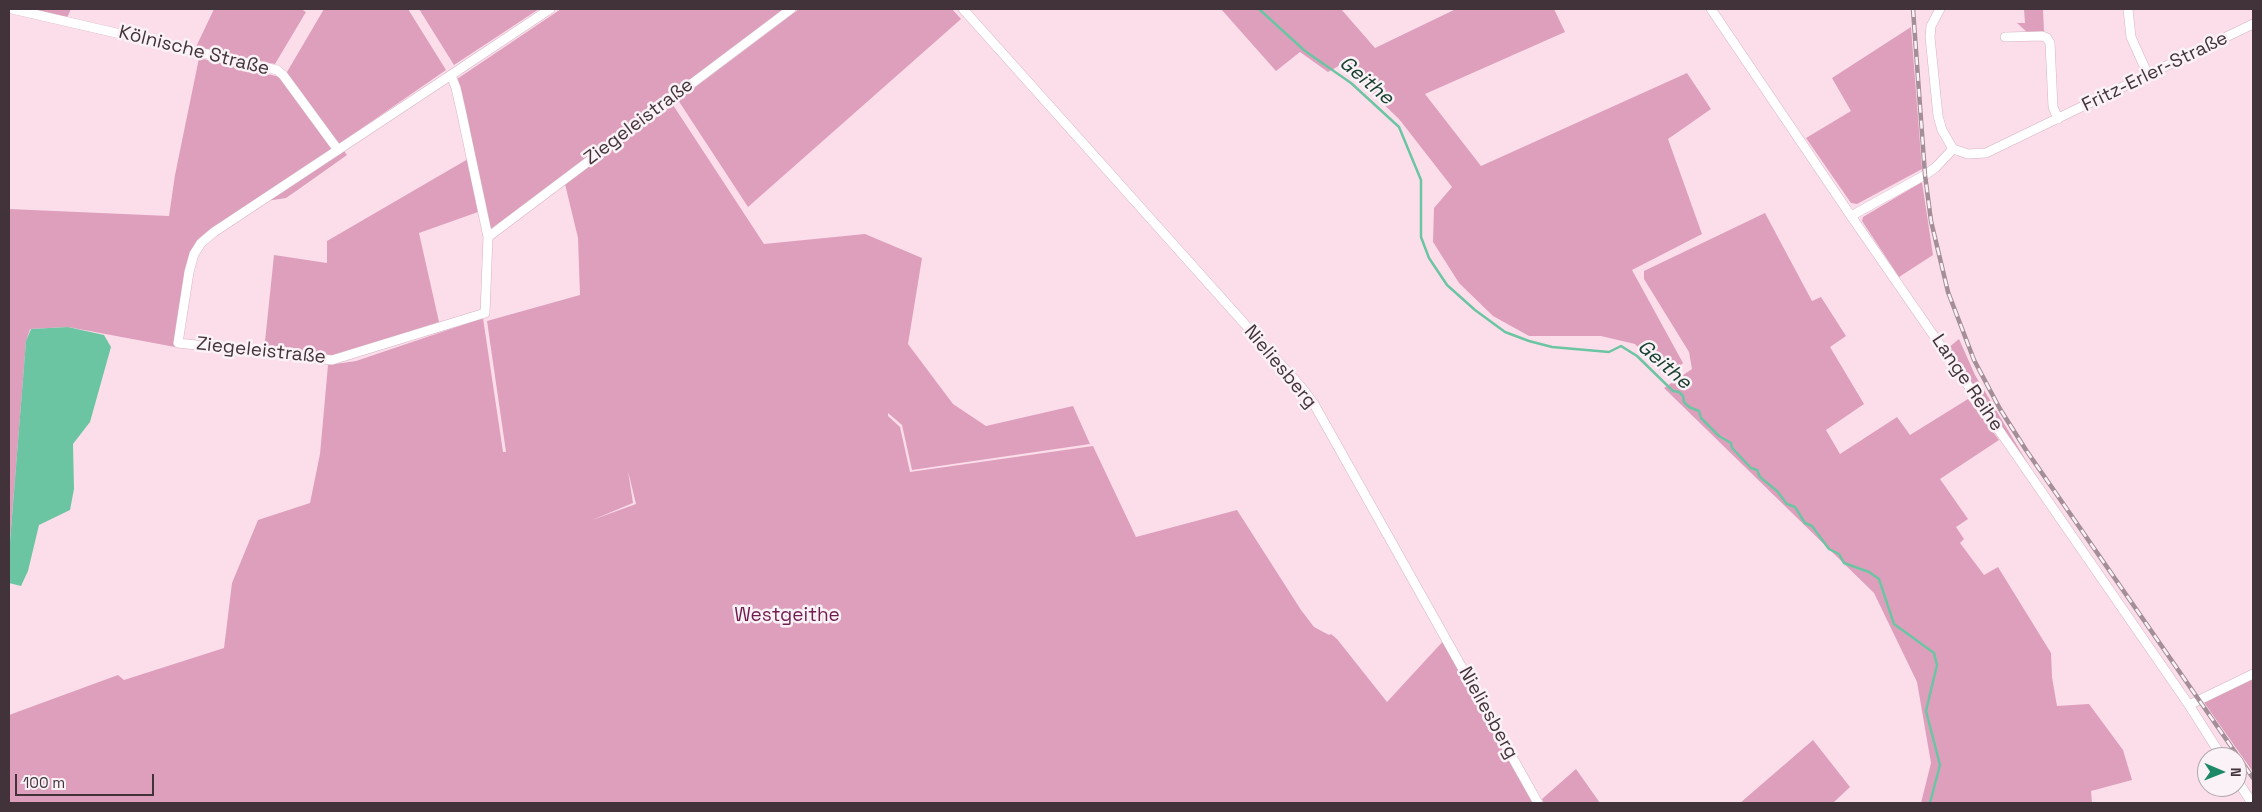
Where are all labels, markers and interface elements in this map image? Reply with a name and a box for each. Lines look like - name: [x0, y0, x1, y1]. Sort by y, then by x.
- street label: Kölnische Straße: [116, 21, 272, 81]
- street label: Fritz-Erler-Straße: [2078, 27, 2232, 117]
- water label: Geithe: [1334, 51, 1398, 111]
- street label: Ziegeleistraße: [580, 74, 698, 170]
- street label: Nieliesberg: [1239, 321, 1321, 413]
- street label: Lange Reihe: [1926, 330, 2008, 436]
- street label: Ziegeleistraße: [195, 333, 327, 369]
- water label: Geithe: [1632, 335, 1696, 395]
- park label: Westgeithe: [734, 605, 840, 627]
- street label: Nieliesberg: [1453, 663, 1523, 763]
- north arrow: [2197, 747, 2247, 797]
- scale bar: [18, 764, 156, 796]
- text: N: [2227, 767, 2245, 777]
- text: 100 m: [23, 773, 65, 792]

